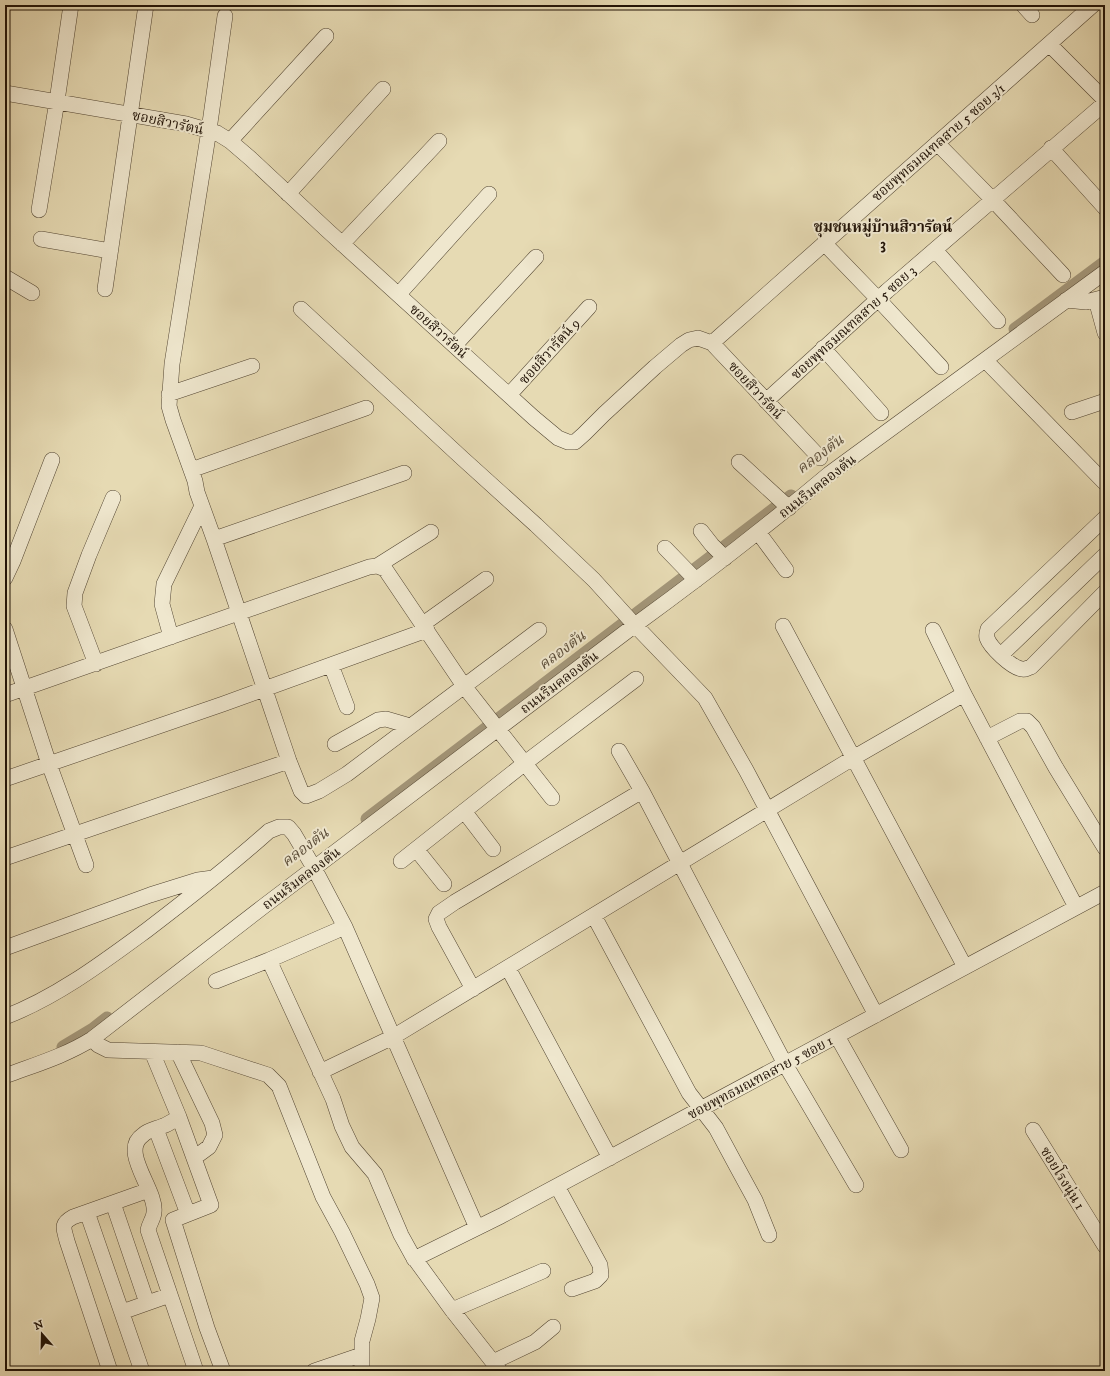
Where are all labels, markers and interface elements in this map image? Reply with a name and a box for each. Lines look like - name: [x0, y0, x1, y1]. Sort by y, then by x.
- street label: ซอยพุทธมณฑลสาย 5 ซอย 3/1: [868, 80, 1009, 206]
- street label: ซอยสิวารัตน์: [130, 106, 206, 139]
- district label: ชุมชนหมู่บ้านสิวารัตน์ 3: [814, 217, 953, 254]
- street label: ซอยพุทธมณฑลสาย 5 ซอย 3: [787, 262, 920, 384]
- street label: ซอยสิวารัตน์: [405, 300, 472, 363]
- street label: ซอยสิวารัตน์ 9: [515, 314, 584, 388]
- street label: ซอยสิวารัตน์: [724, 357, 787, 423]
- water label: คลองตัน: [793, 430, 848, 478]
- street label: ถนนริมคลองตัน: [775, 451, 860, 523]
- water label: คลองตัน: [535, 626, 590, 674]
- street label: ถนนริมคลองตัน: [517, 647, 602, 718]
- water label: คลองตัน: [278, 823, 333, 871]
- street label: ถนนริมคลองตัน: [259, 843, 344, 914]
- street label: ซอยพุทธมณฑลสาย 5 ซอย 1: [685, 1032, 836, 1124]
- street label: ซอยโรงนุ่น 1: [1036, 1143, 1090, 1213]
- north arrow: [22, 1314, 62, 1354]
- text: N: [32, 1317, 46, 1334]

